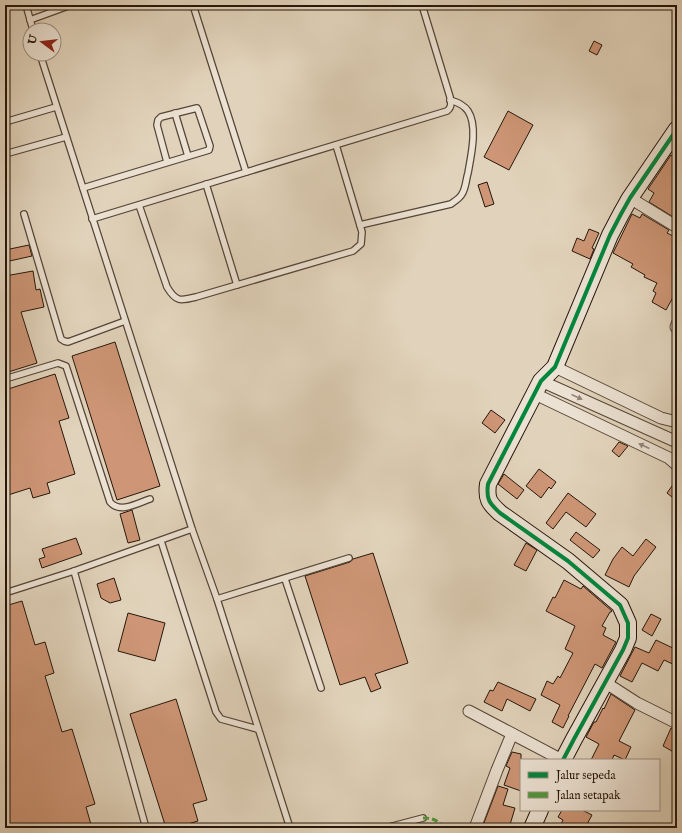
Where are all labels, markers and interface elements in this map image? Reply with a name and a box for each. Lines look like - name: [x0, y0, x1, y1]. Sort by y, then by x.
- north arrow: [22, 22, 62, 62]
- text: U: [25, 33, 41, 47]
- one-way arrow: [571, 394, 582, 400]
- one-way arrow: [638, 443, 649, 449]
- legend: [520, 759, 660, 811]
- text: Jalur sepeda: [554, 768, 616, 784]
- text: Jalan setapak: [554, 788, 621, 804]

